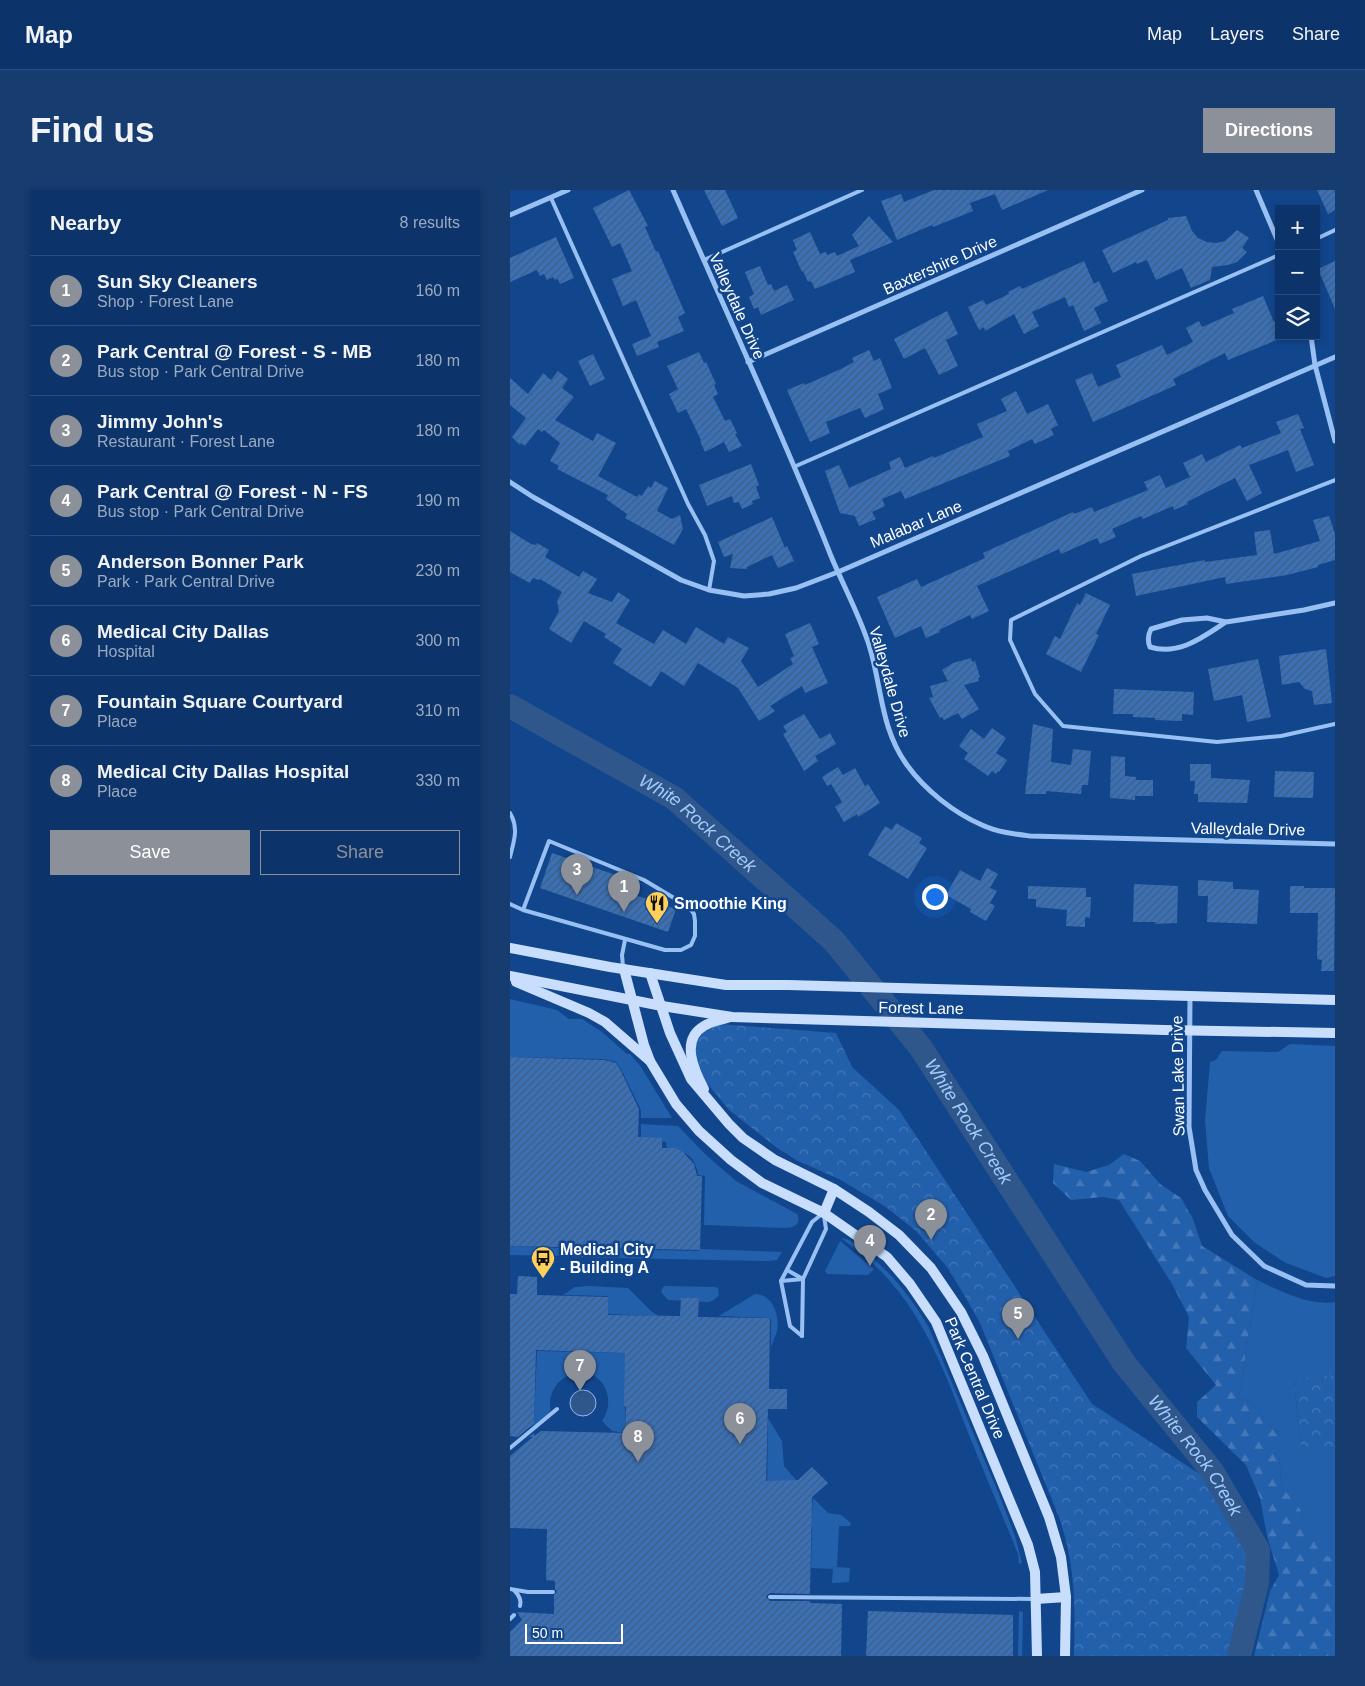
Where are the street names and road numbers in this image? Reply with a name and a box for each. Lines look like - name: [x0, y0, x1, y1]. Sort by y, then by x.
- street label: Baxtershire Drive: [880, 232, 1000, 298]
- street label: Valleydale Drive: [706, 250, 768, 362]
- street label: Malabar Lane: [868, 497, 964, 551]
- street label: Valleydale Drive: [866, 625, 914, 739]
- street label: Valleydale Drive: [1191, 820, 1305, 838]
- street label: Forest Lane: [878, 999, 964, 1017]
- street label: Swan Lake Drive: [1168, 1015, 1188, 1137]
- street label: Park Central Drive: [942, 1315, 1008, 1442]

